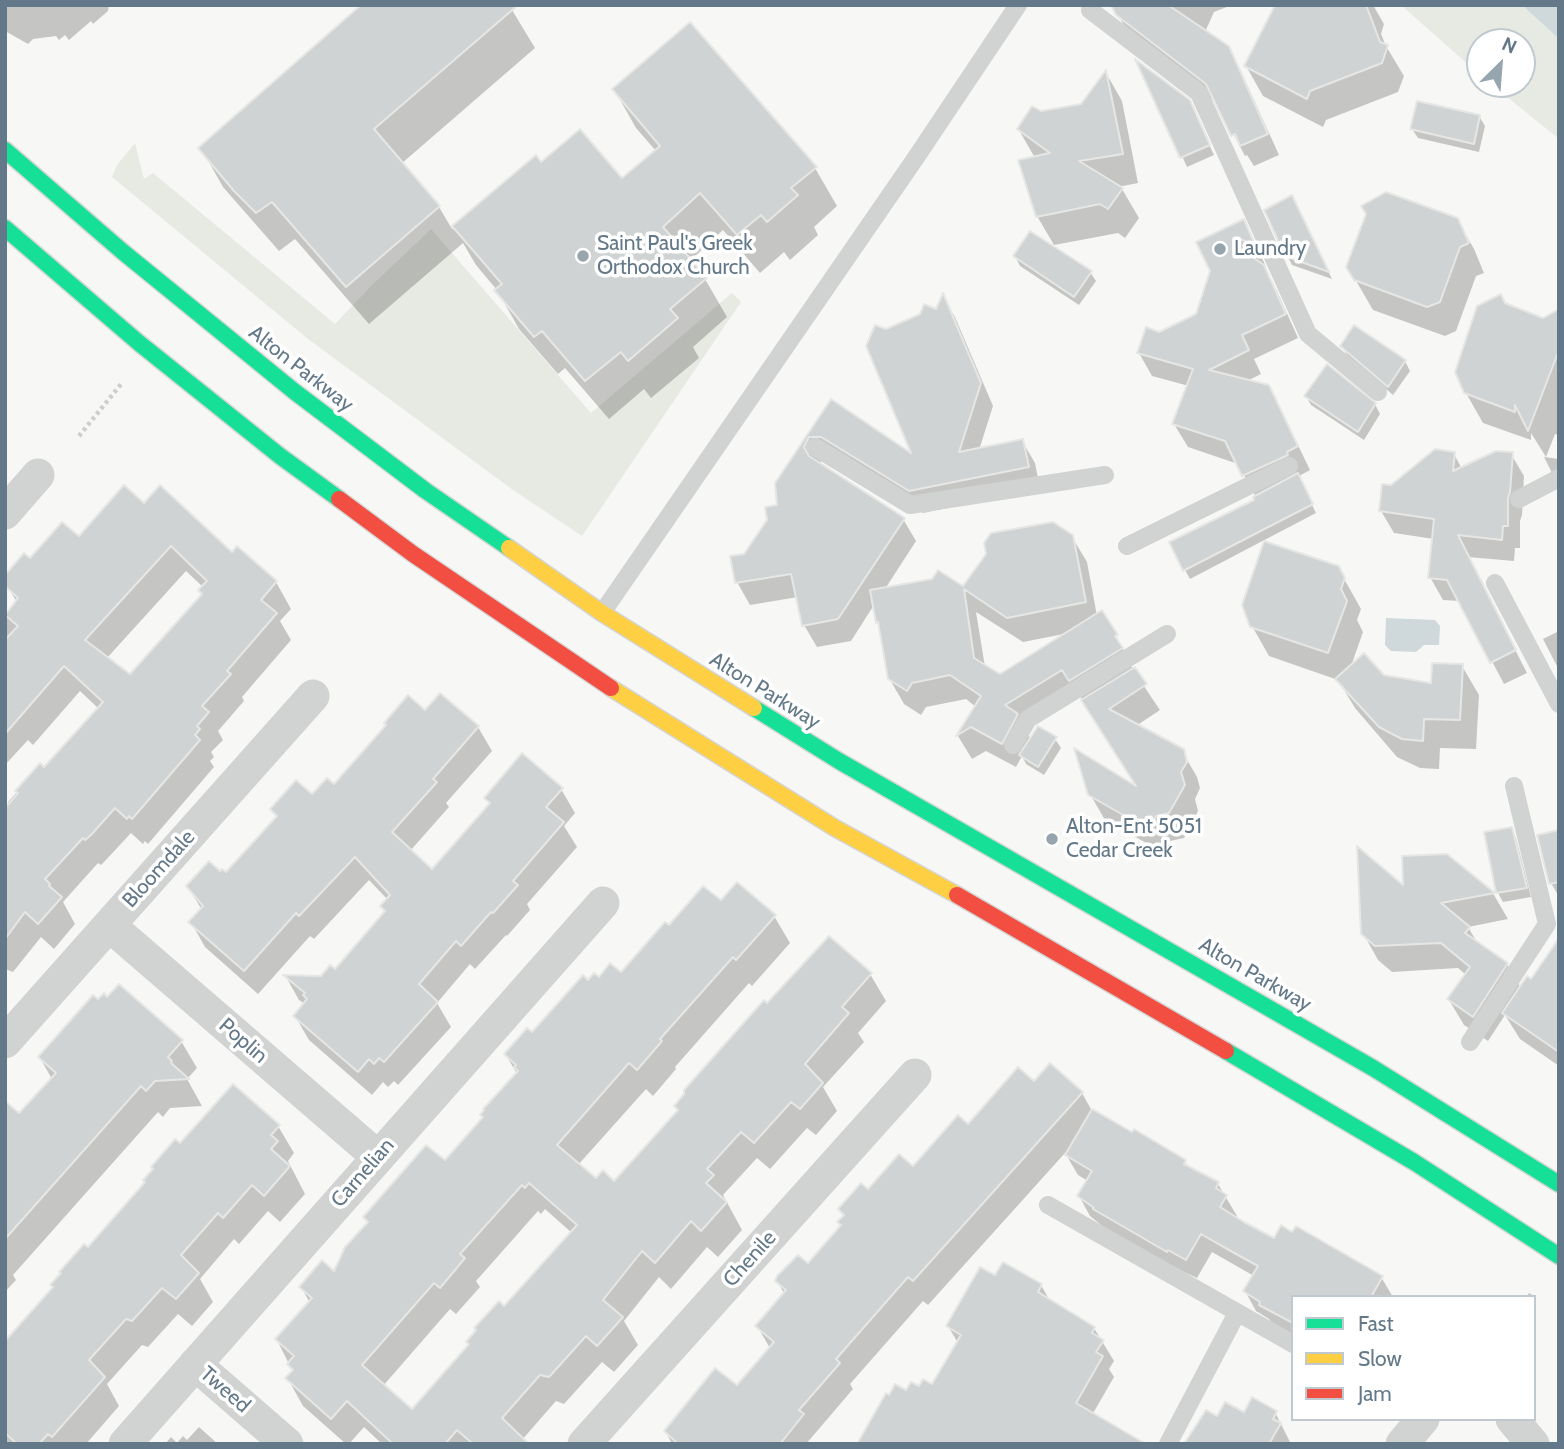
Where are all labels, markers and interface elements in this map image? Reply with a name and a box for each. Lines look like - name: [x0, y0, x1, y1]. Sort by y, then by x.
- north arrow: [1466, 28, 1536, 98]
- text: N: [1498, 32, 1520, 59]
- place label: Saint Paul's Greek Orthodox Church: [597, 231, 753, 281]
- place label: Laundry: [1234, 236, 1306, 262]
- marker: Laundry: [1212, 241, 1228, 257]
- marker: Saint Paul's Greek Orthodox Church: [575, 248, 591, 264]
- street label: Alton Parkway: [244, 320, 358, 418]
- street label: Alton Parkway: [705, 647, 825, 735]
- place label: Alton-Ent 5051 Cedar Creek: [1066, 814, 1202, 864]
- street label: Bloomdale: [117, 825, 201, 913]
- marker: Alton-Ent 5051 Cedar Creek: [1044, 831, 1060, 847]
- street label: Alton Parkway: [1194, 933, 1316, 1017]
- street label: Poplin: [214, 1013, 272, 1069]
- street label: Carnelian: [326, 1133, 400, 1213]
- street label: Chenile: [718, 1226, 782, 1292]
- legend: [1291, 1295, 1536, 1421]
- text: Fast: [1358, 1311, 1394, 1336]
- text: Slow: [1358, 1346, 1402, 1371]
- street label: Tweed: [195, 1361, 255, 1419]
- text: Jam: [1358, 1381, 1392, 1406]

